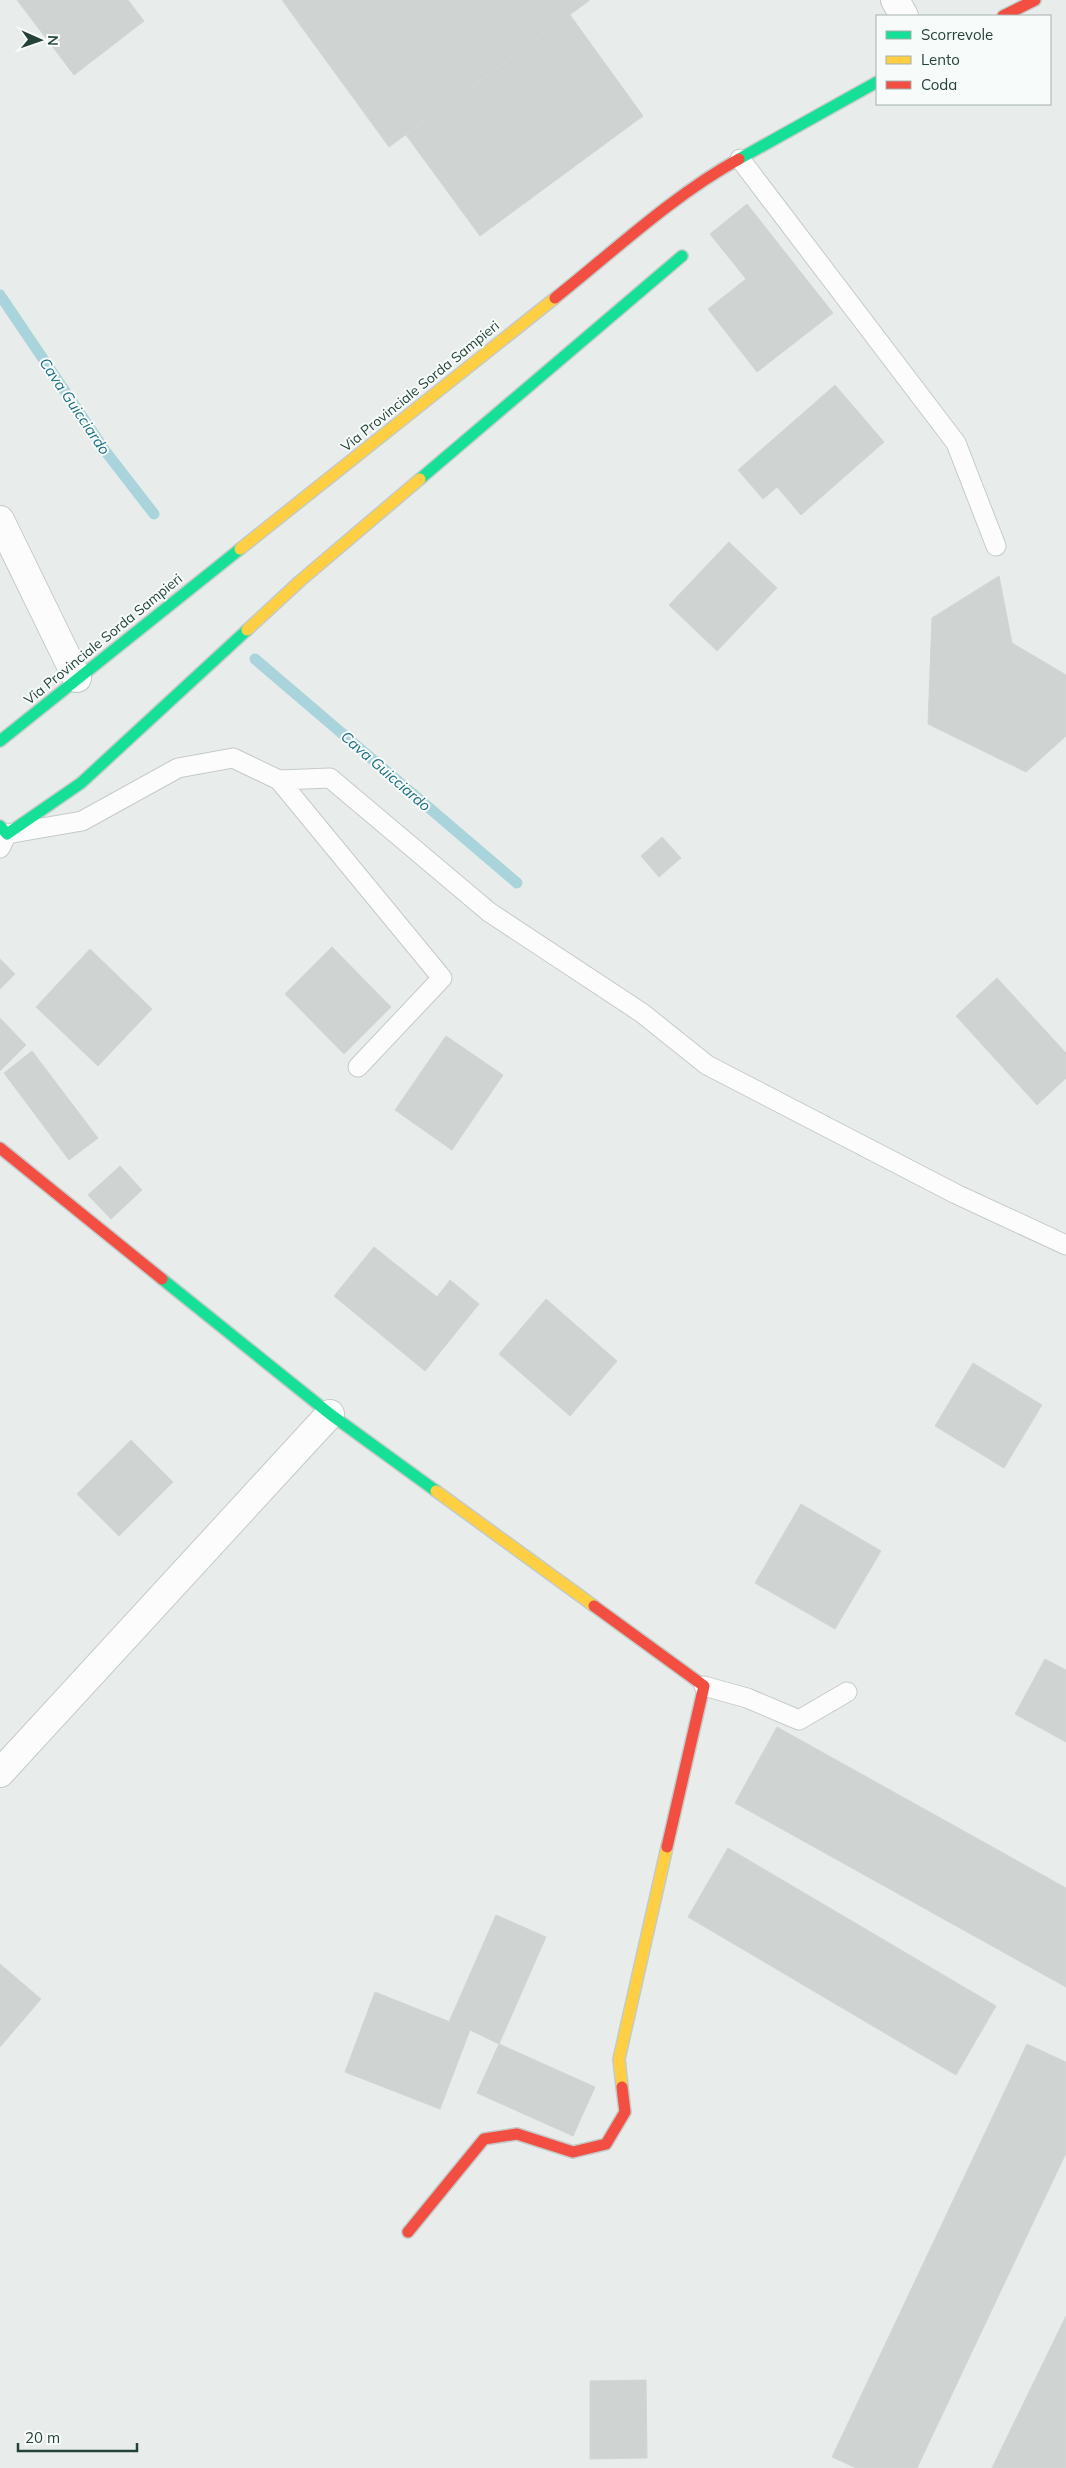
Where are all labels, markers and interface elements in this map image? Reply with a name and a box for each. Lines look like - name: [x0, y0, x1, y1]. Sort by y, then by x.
- north arrow: [15, 15, 65, 65]
- legend: [876, 15, 1051, 105]
- text: Scorrevole: [921, 25, 993, 44]
- text: N: [44, 35, 62, 46]
- text: Lento: [921, 50, 960, 69]
- text: Coda: [921, 75, 957, 94]
- street label: Via Provinciale Sorda Sampieri: [337, 317, 503, 455]
- water label: Cava Guicciardo: [36, 354, 115, 459]
- street label: Via Provinciale Sorda Sampieri: [20, 570, 186, 708]
- water label: Cava Guicciardo: [337, 727, 435, 816]
- scale bar: [18, 2420, 136, 2452]
- text: 20 m: [25, 2428, 60, 2447]

